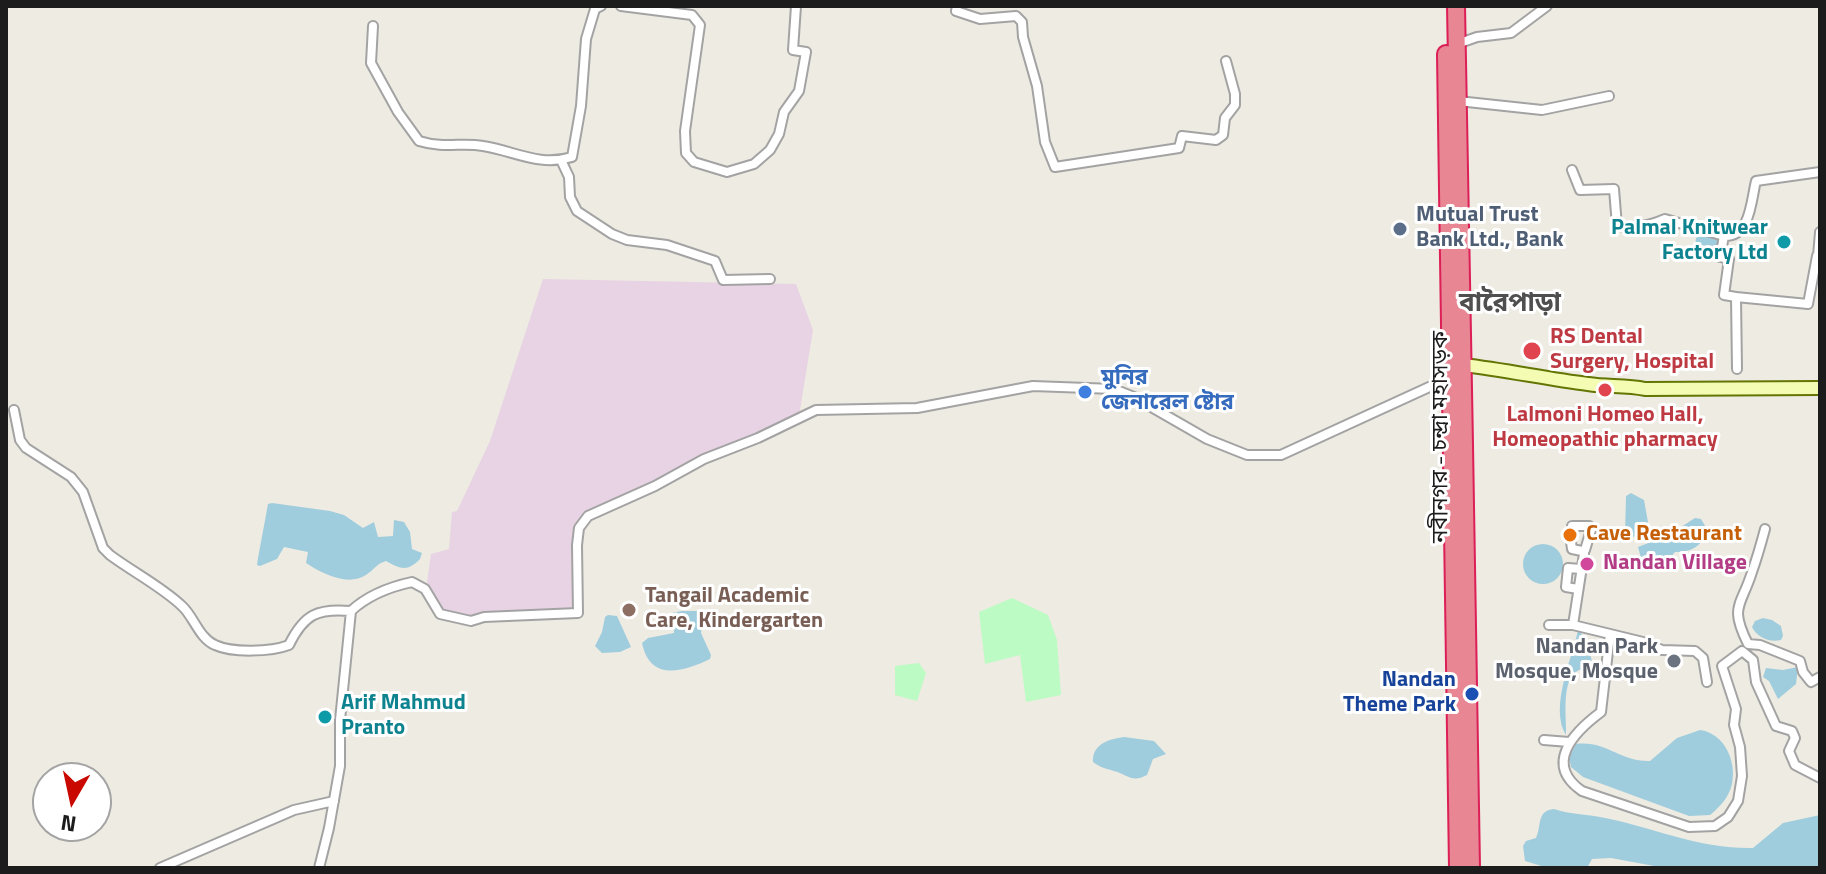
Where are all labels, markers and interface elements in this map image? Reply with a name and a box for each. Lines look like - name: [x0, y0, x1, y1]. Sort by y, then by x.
- place label: Mutual Trust Bank Ltd., Bank: [1416, 203, 1564, 254]
- place label: Palmal Knitwear Factory Ltd: [1611, 216, 1768, 268]
- marker: Mutual Trust Bank Ltd., Bank: [1391, 220, 1409, 238]
- marker: Palmal Knitwear Factory Ltd: [1775, 233, 1793, 251]
- district label: বারৈপাড়া: [1459, 289, 1561, 321]
- place label: RS Dental Surgery, Hospital: [1550, 325, 1714, 376]
- street label: নবীনগর - চন্দ্রা মহাসড়ক: [1429, 331, 1455, 543]
- marker: RS Dental Surgery, Hospital: [1521, 340, 1543, 362]
- place label: মুনির জেনারেল ষ্টোর: [1101, 366, 1234, 418]
- marker: Lalmoni Homeo Hall, Homeopathic pharmacy: [1596, 381, 1614, 399]
- marker: মুনির জেনারেল ষ্টোর: [1076, 383, 1094, 401]
- place label: Lalmoni Homeo Hall, Homeopathic pharmacy: [1492, 403, 1718, 454]
- place label: Cave Restaurant: [1586, 522, 1742, 548]
- marker: Cave Restaurant: [1561, 526, 1579, 544]
- place label: Nandan Village: [1603, 551, 1747, 577]
- marker: Nandan Village: [1578, 555, 1596, 573]
- place label: Tangail Academic Care, Kindergarten: [645, 584, 823, 636]
- marker: Tangail Academic Care, Kindergarten: [620, 601, 638, 619]
- place label: Nandan Park Mosque, Mosque: [1495, 635, 1658, 686]
- marker: Nandan Park Mosque, Mosque: [1665, 652, 1683, 670]
- place label: Nandan Theme Park: [1343, 668, 1456, 720]
- marker: Nandan Theme Park: [1463, 685, 1481, 703]
- place label: Arif Mahmud Pranto: [341, 691, 466, 742]
- marker: Arif Mahmud Pranto: [316, 708, 334, 726]
- north arrow: [32, 762, 112, 842]
- text: N: [58, 806, 79, 842]

